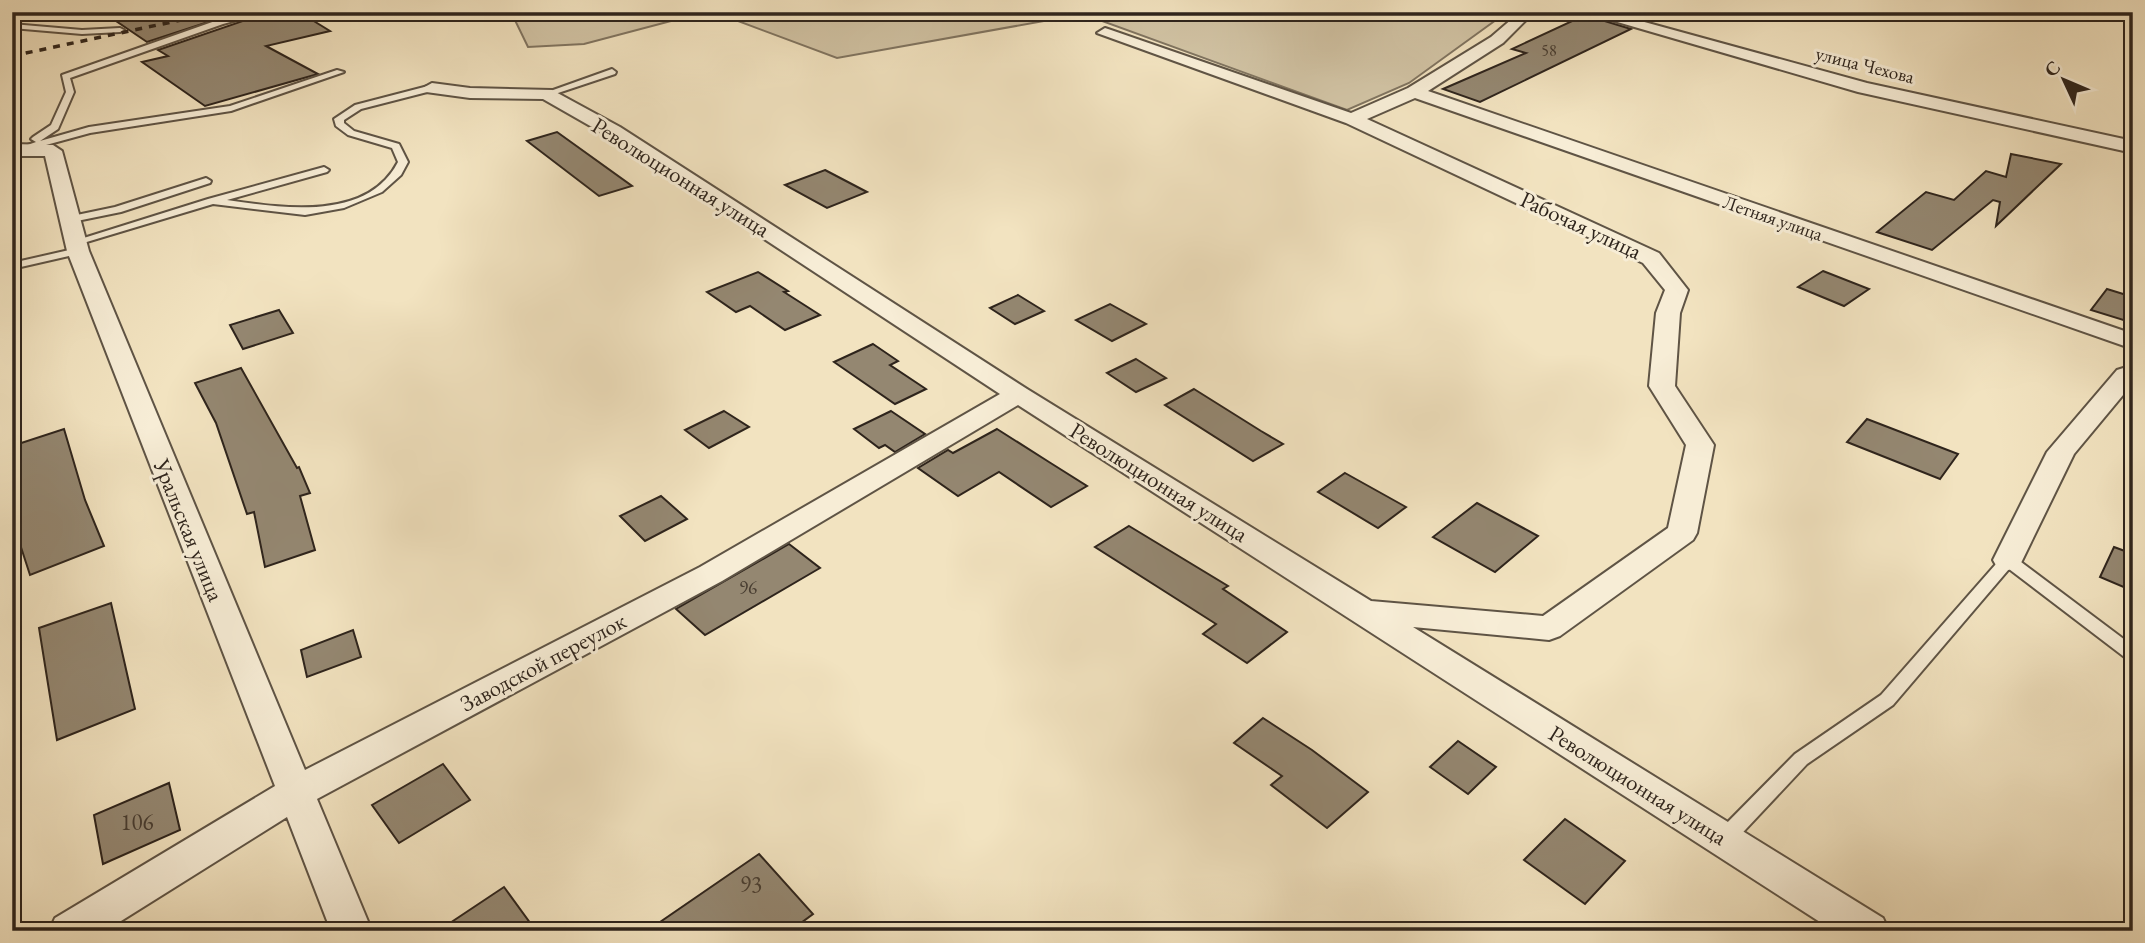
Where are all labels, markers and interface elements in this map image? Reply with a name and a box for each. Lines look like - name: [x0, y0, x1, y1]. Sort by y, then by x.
- house number: 58: [1541, 40, 1557, 61]
- street label: улица Чехова: [1813, 41, 1917, 89]
- north arrow: [2030, 46, 2100, 116]
- text: С: [2038, 55, 2066, 82]
- street label: Революционная улица: [586, 110, 776, 244]
- street label: Рабочая улица: [1515, 184, 1647, 267]
- street label: Летняя улица: [1720, 189, 1827, 247]
- street label: Революционная улица: [1064, 415, 1254, 549]
- street label: Уральская улица: [146, 453, 231, 606]
- house number: 96: [739, 575, 757, 600]
- street label: Заводской переулок: [455, 606, 631, 718]
- street label: Революционная улица: [1543, 718, 1733, 852]
- house number: 106: [120, 807, 154, 837]
- house number: 93: [740, 869, 762, 899]

